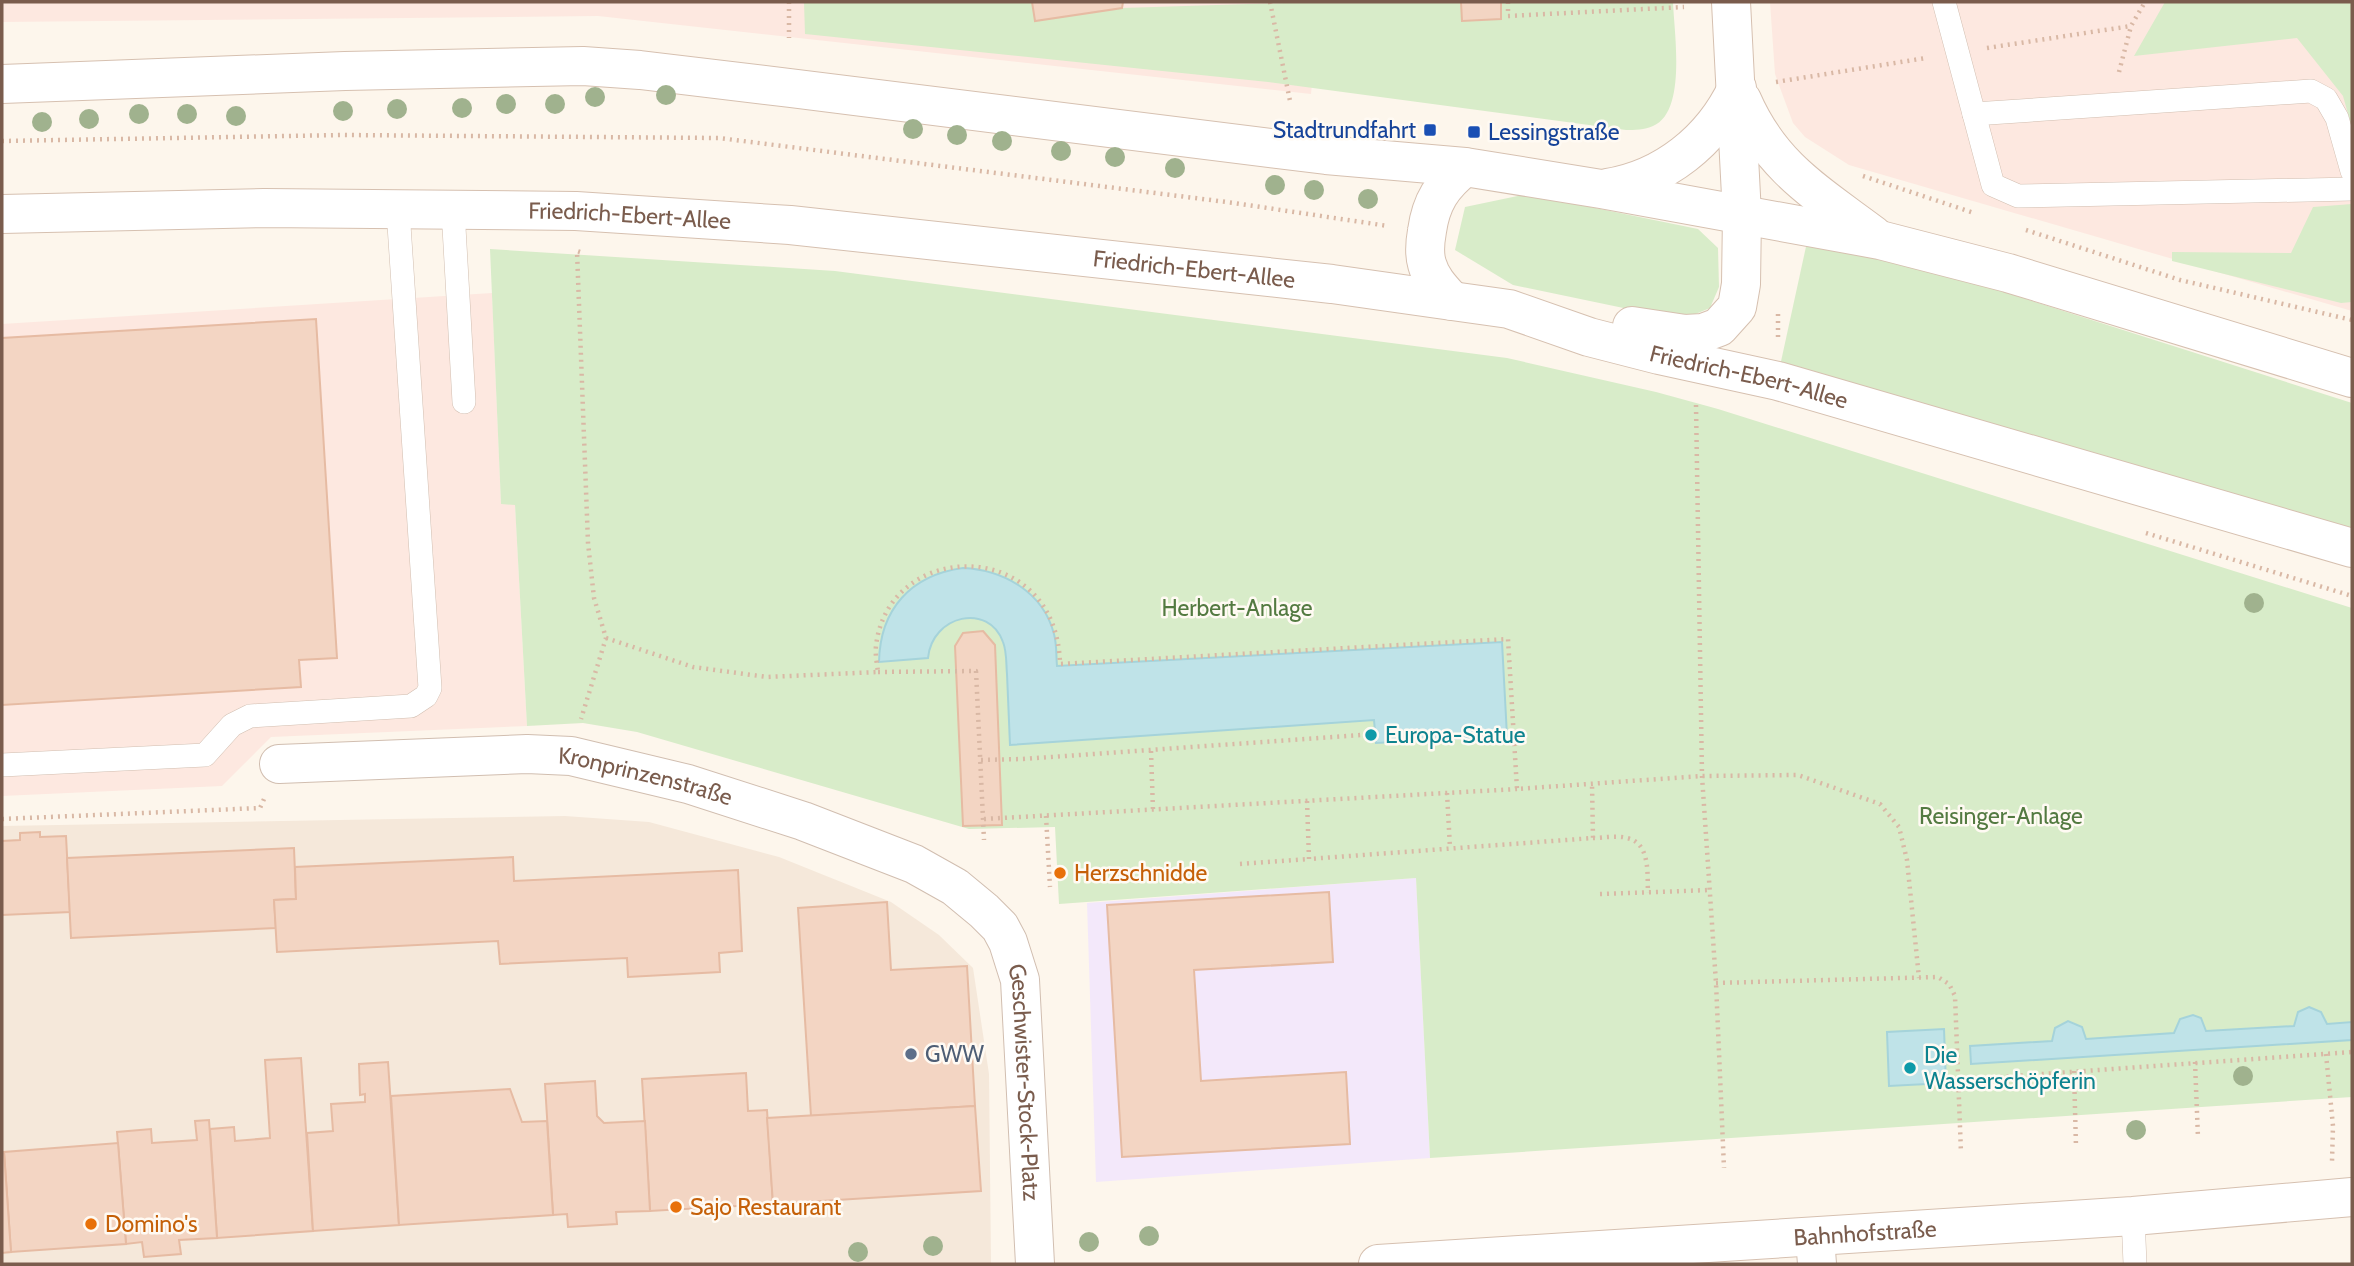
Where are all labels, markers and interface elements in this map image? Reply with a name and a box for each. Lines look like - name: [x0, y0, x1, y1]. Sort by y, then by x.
- place label: Stadtrundfahrt: [1273, 116, 1416, 144]
- place label: Lessingstraße: [1488, 118, 1620, 146]
- marker: Stadtrundfahrt: [1422, 122, 1438, 138]
- marker: Lessingstraße: [1466, 124, 1482, 140]
- street label: Friedrich-Ebert-Allee: [528, 197, 732, 235]
- street label: Friedrich-Ebert-Allee: [1092, 244, 1297, 294]
- street label: Friedrich-Ebert-Allee: [1647, 339, 1851, 415]
- park label: Herbert-Anlage: [1162, 594, 1313, 622]
- place label: Europa-Statue: [1385, 721, 1526, 749]
- marker: Europa-Statue: [1363, 727, 1379, 743]
- street label: Kronprinzenstraße: [558, 741, 736, 811]
- park label: Reisinger-Anlage: [1919, 802, 2083, 830]
- place label: Herzschnidde: [1074, 859, 1207, 887]
- marker: Herzschnidde: [1052, 865, 1068, 881]
- street label: Geschwister-Stock-Platz: [1002, 960, 1046, 1202]
- place label: GWW: [925, 1040, 984, 1068]
- place label: Die Wasserschöpferin: [1924, 1041, 2096, 1095]
- marker: GWW: [903, 1046, 919, 1062]
- marker: Die Wasserschöpferin: [1902, 1060, 1918, 1076]
- place label: Sajo Restaurant: [690, 1193, 842, 1221]
- marker: Sajo Restaurant: [668, 1199, 684, 1215]
- place label: Domino's: [105, 1210, 198, 1238]
- street label: Bahnhofstraße: [1793, 1215, 1938, 1252]
- marker: Domino's: [83, 1216, 99, 1232]

